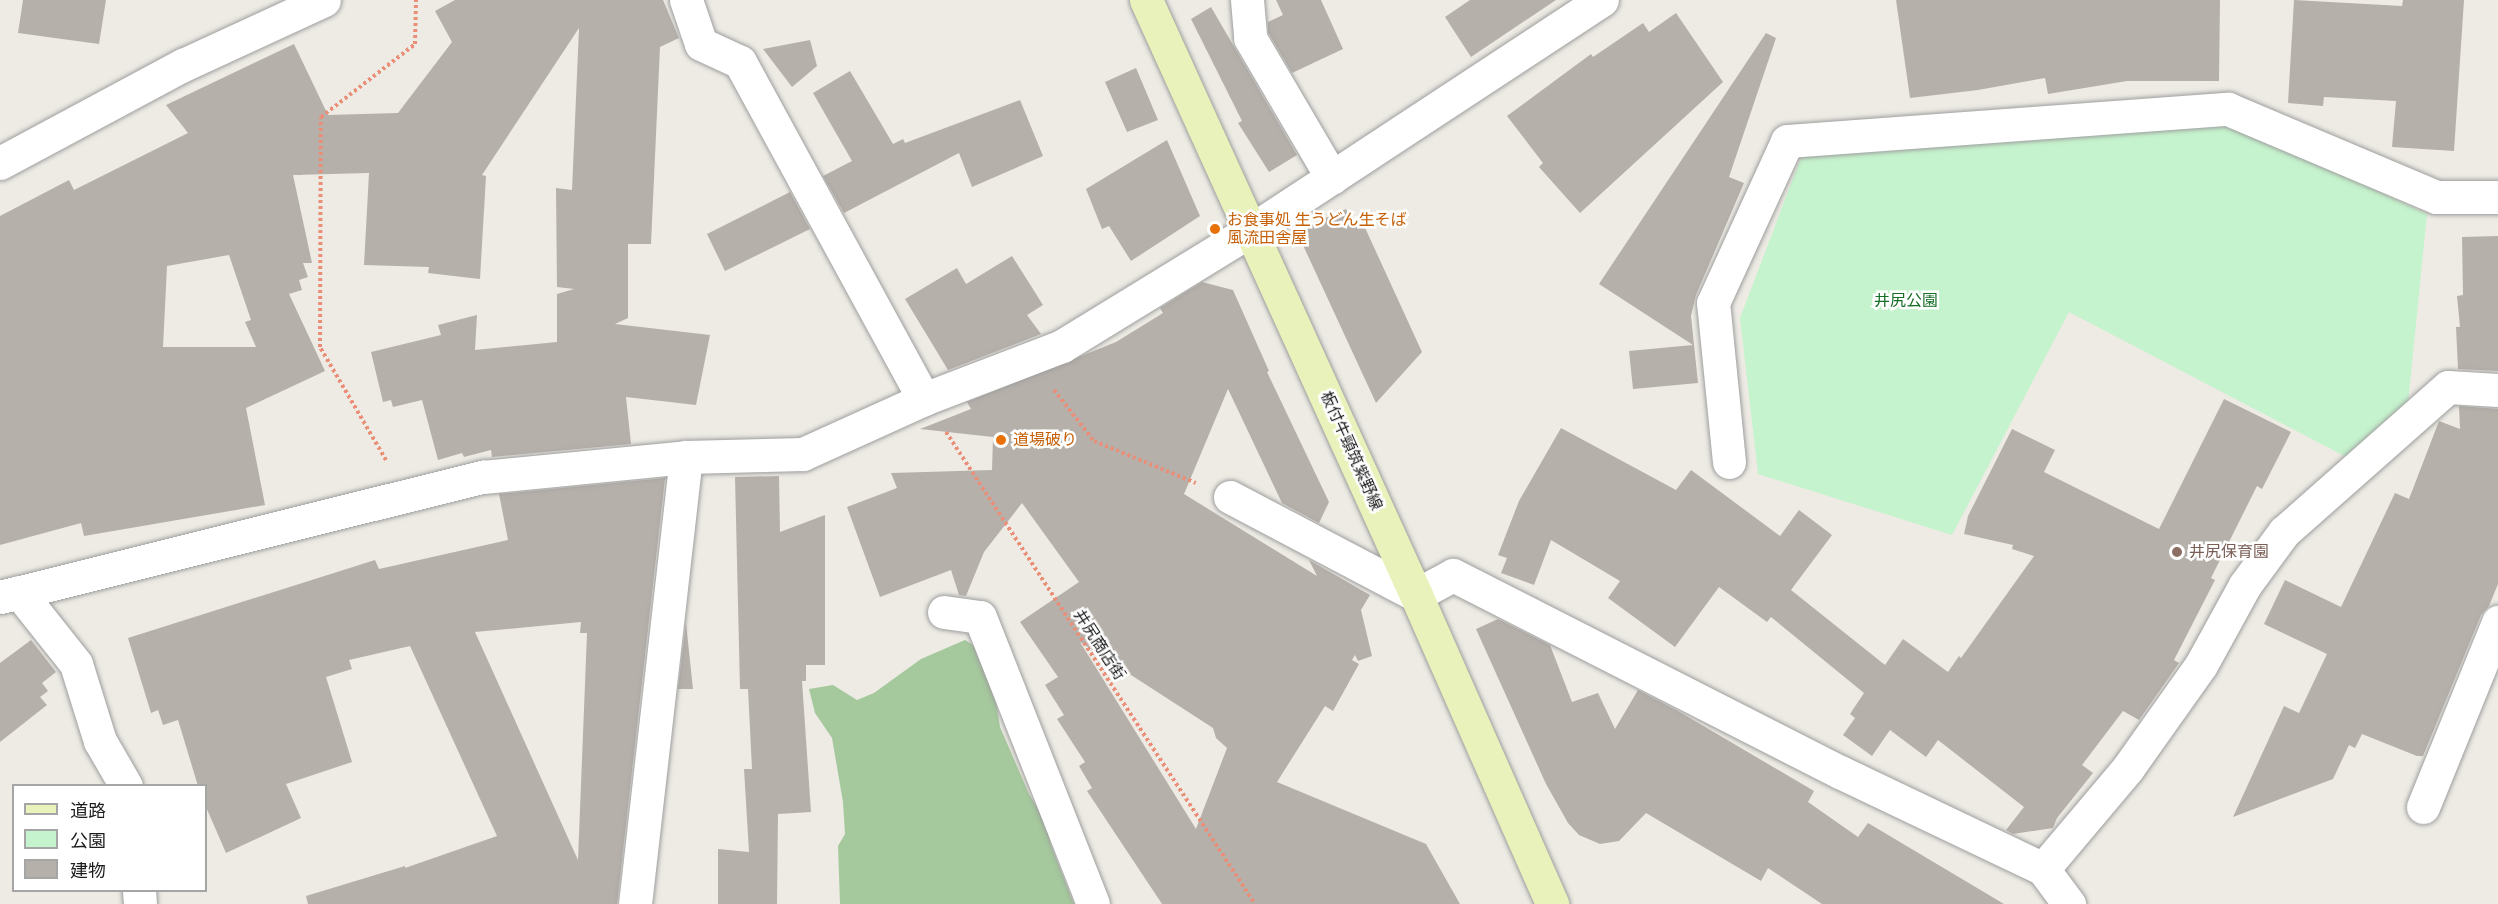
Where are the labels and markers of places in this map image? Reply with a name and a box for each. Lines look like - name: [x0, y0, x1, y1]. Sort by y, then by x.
- place label: お食事処 生うどん生そば 風流田舎屋: [1227, 210, 1407, 248]
- marker: お食事処 生うどん生そば 風流田舎屋: [1208, 222, 1222, 236]
- place label: 道場破り: [1013, 430, 1077, 450]
- marker: 道場破り: [994, 433, 1008, 447]
- place label: 井尻保育園: [2189, 542, 2269, 562]
- marker: 井尻保育園: [2170, 545, 2184, 559]

